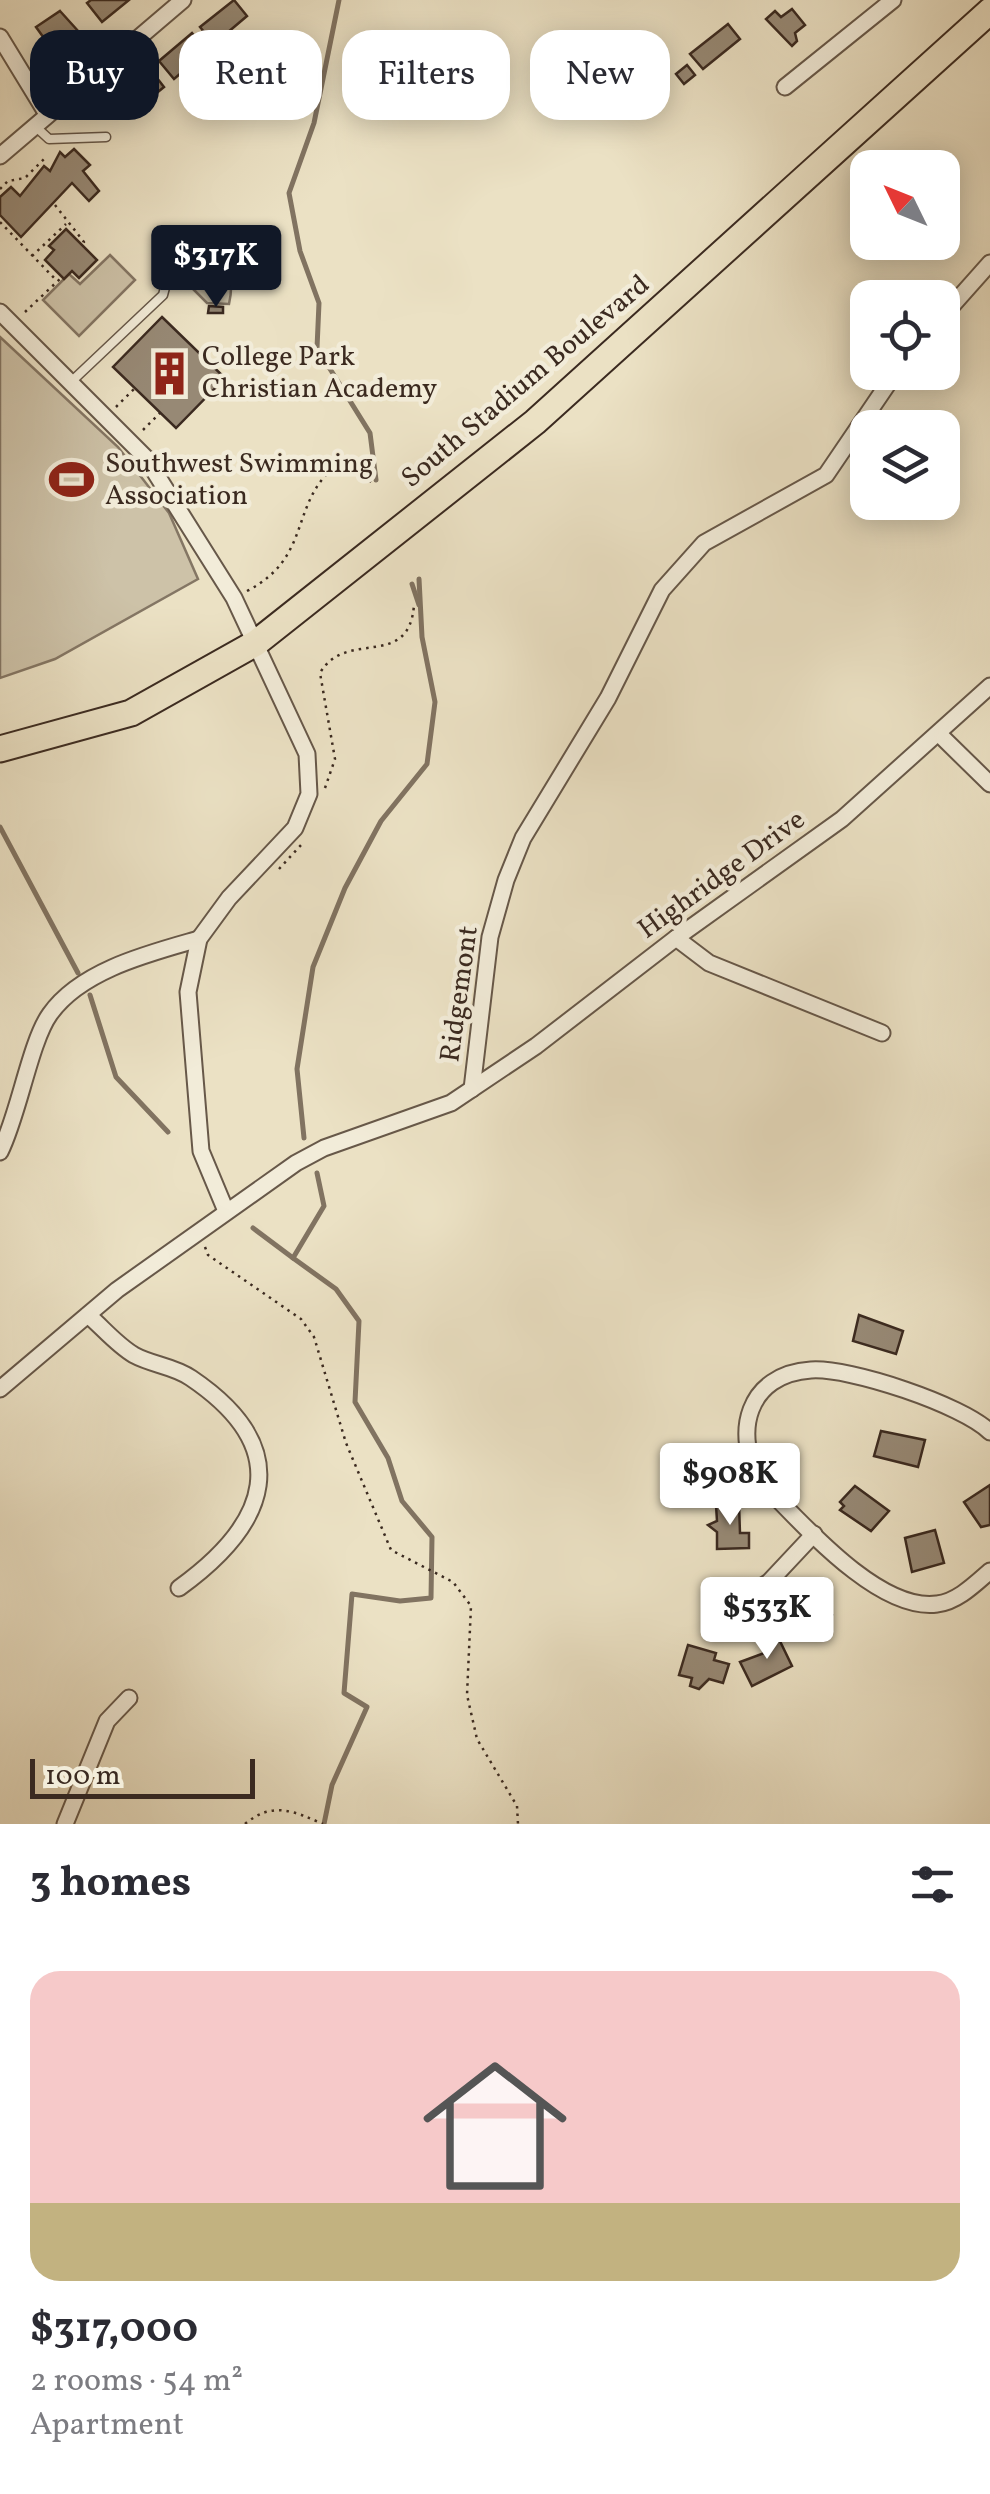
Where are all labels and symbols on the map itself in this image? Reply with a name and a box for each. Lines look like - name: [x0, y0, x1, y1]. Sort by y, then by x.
- north arrow: [850, 150, 960, 260]
- pin: $317K: [146, 225, 286, 310]
- street label: South Stadium Boulevard: [393, 266, 659, 498]
- place label: College Park Christian Academy: [202, 338, 437, 409]
- building icon: College Park Christian Academy: [145, 349, 193, 397]
- place label: Southwest Swimming Association: [105, 445, 373, 516]
- sports icon: Southwest Swimming Association: [48, 456, 96, 504]
- street label: Highridge Drive: [630, 801, 814, 949]
- street label: Ridgemont: [431, 923, 489, 1065]
- pin: $908K: [660, 1443, 800, 1528]
- pin: $533K: [697, 1577, 837, 1662]
- scale bar: [30, 1754, 255, 1798]

